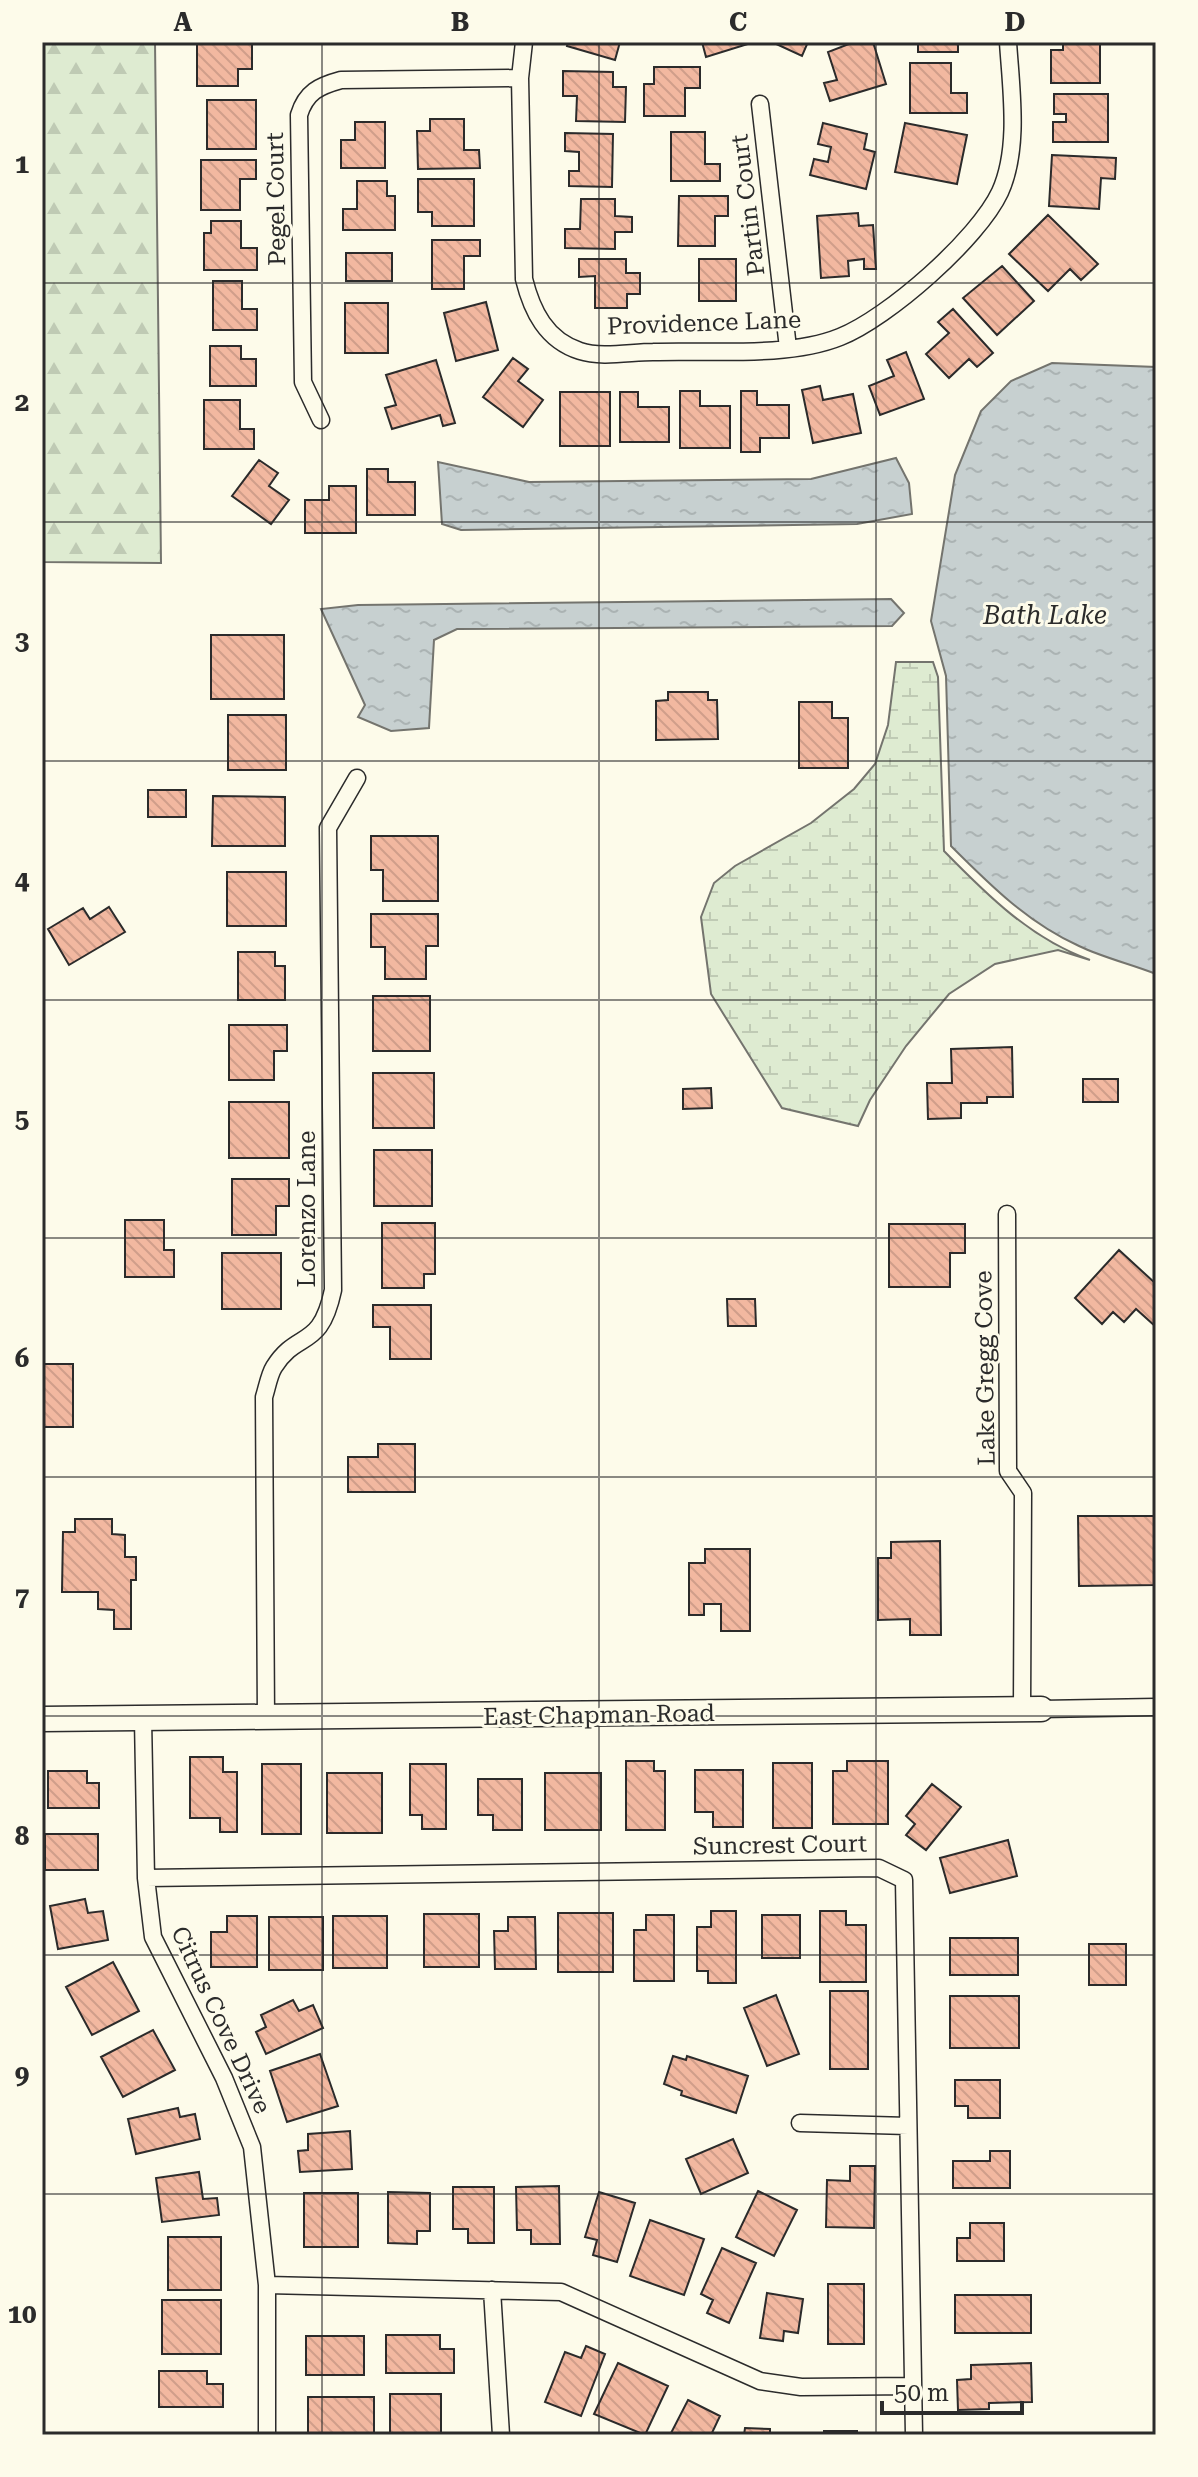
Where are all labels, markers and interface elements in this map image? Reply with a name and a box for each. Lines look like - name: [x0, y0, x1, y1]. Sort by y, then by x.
- text: A: [174, 7, 193, 37]
- text: B: [451, 7, 469, 37]
- text: C: [729, 7, 747, 37]
- text: D: [1005, 7, 1025, 37]
- street label: Pegel Court: [261, 132, 291, 266]
- street label: Partin Court: [725, 133, 771, 277]
- text: 1: [15, 149, 29, 179]
- street label: Providence Lane: [606, 306, 802, 340]
- text: 2: [15, 387, 29, 417]
- water label: Bath Lake: [982, 600, 1107, 630]
- text: 3: [15, 626, 29, 656]
- text: 4: [15, 865, 30, 895]
- text: 5: [15, 1104, 29, 1134]
- street label: Lorenzo Lane: [293, 1131, 321, 1287]
- street label: Lake Gregg Cove: [969, 1270, 1001, 1466]
- text: 6: [15, 1343, 29, 1373]
- text: 7: [15, 1582, 29, 1612]
- street label: East Chapman Road: [483, 1699, 715, 1731]
- text: 8: [15, 1821, 30, 1851]
- street label: Suncrest Court: [693, 1829, 867, 1861]
- street label: Citrus Cove Drive: [165, 1922, 277, 2118]
- text: 9: [15, 2060, 29, 2090]
- text: 10: [7, 2299, 37, 2329]
- scale bar: [882, 2365, 1022, 2415]
- text: 50 m: [894, 2379, 949, 2407]

